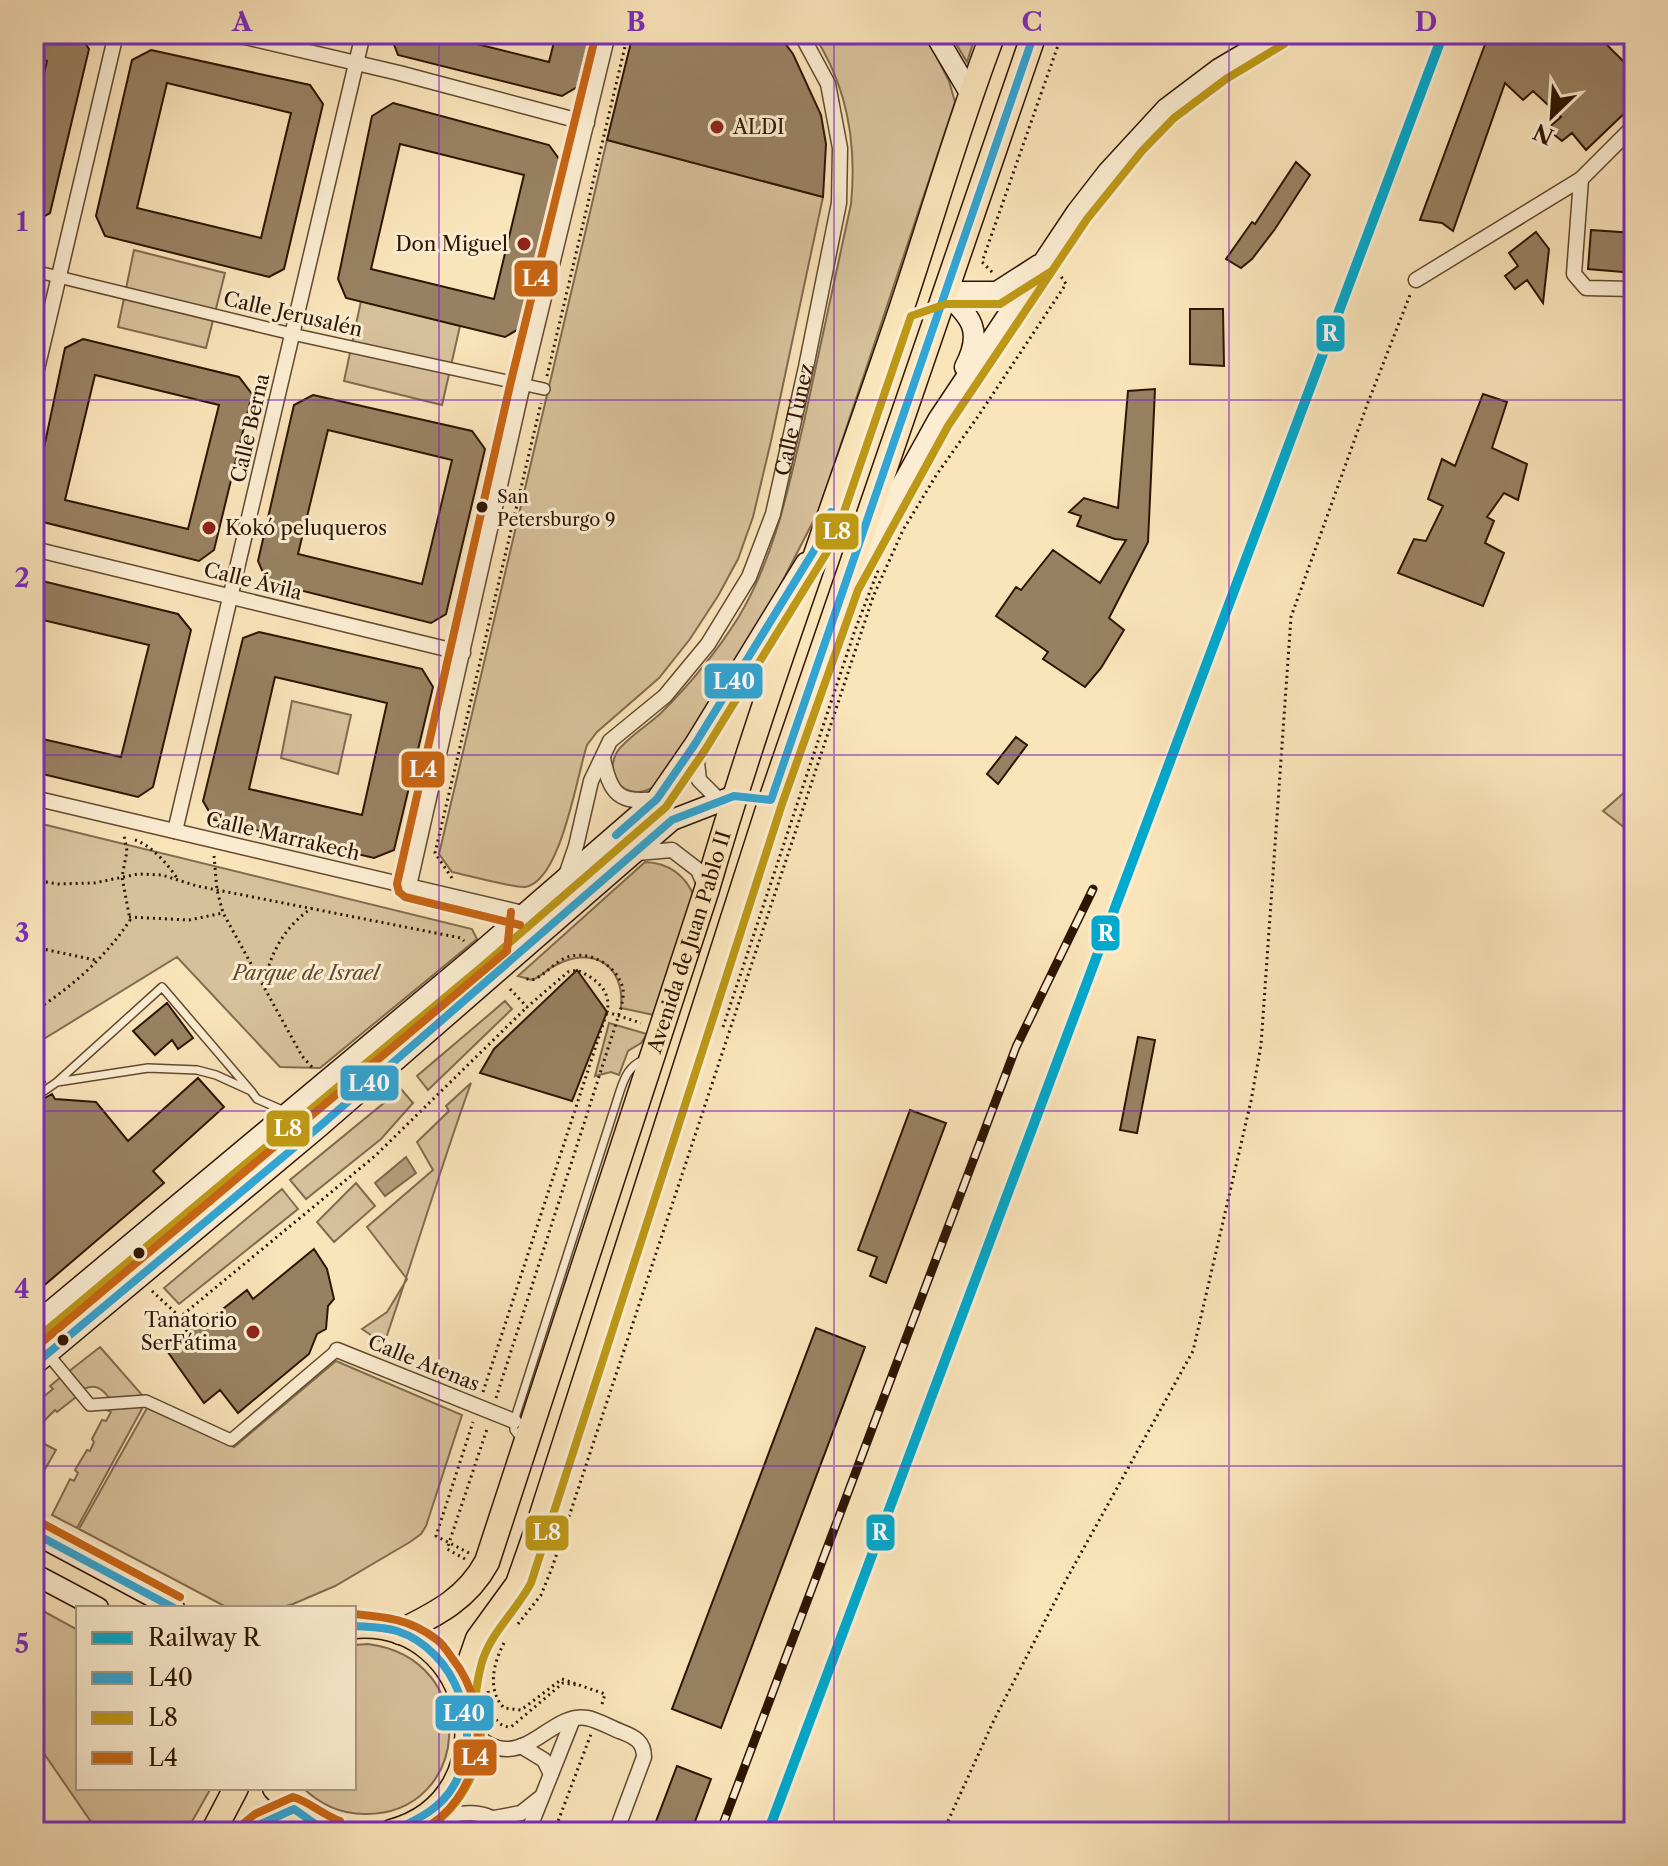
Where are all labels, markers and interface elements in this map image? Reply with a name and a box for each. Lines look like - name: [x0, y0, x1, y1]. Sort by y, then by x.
- text: A: [231, 6, 253, 38]
- text: B: [626, 6, 646, 38]
- text: C: [1022, 6, 1042, 38]
- text: D: [1415, 6, 1437, 38]
- north arrow: [1512, 76, 1592, 156]
- place label: ALDI: [732, 115, 784, 139]
- text: N: [1529, 117, 1558, 150]
- marker: ALDI: [708, 118, 726, 136]
- text: 1: [16, 206, 28, 238]
- place label: Don Miguel: [395, 232, 508, 256]
- marker: Don Miguel: [515, 235, 533, 253]
- line badge: L4: [513, 259, 559, 298]
- text: L4: [522, 265, 550, 292]
- street label: Calle Jerusalén: [221, 286, 365, 342]
- line badge: R: [1315, 314, 1346, 353]
- text: R: [1322, 320, 1340, 347]
- street label: Calle Túnez: [770, 361, 818, 478]
- street label: Calle Berna: [226, 371, 274, 485]
- place label: San Petersburgo 9: [497, 486, 616, 531]
- marker: San Petersburgo 9: [474, 499, 490, 515]
- line badge: L8: [814, 512, 860, 551]
- place label: Kokó peluqueros: [225, 516, 387, 540]
- text: L8: [823, 518, 851, 545]
- marker: Kokó peluqueros: [200, 519, 218, 537]
- street label: Calle Ávila: [201, 556, 305, 605]
- text: 2: [14, 562, 30, 594]
- line badge: L40: [703, 662, 764, 700]
- text: L40: [713, 668, 755, 695]
- line badge: L4: [400, 750, 446, 789]
- text: L4: [409, 756, 437, 783]
- street label: Calle Marrakech: [204, 807, 363, 865]
- street label: Avenida de Juan Pablo II: [642, 828, 736, 1057]
- line badge: R: [1090, 914, 1121, 952]
- text: 3: [15, 917, 29, 949]
- text: R: [1098, 920, 1116, 947]
- park label: Parque de Israel: [231, 961, 382, 985]
- line badge: L40: [339, 1064, 400, 1102]
- text: L40: [348, 1070, 390, 1097]
- line badge: L8: [265, 1109, 311, 1148]
- text: L8: [274, 1115, 302, 1142]
- unlabelled marker: [131, 1245, 147, 1261]
- text: 4: [14, 1273, 30, 1305]
- place label: Tanatorio SerFátima: [141, 1308, 237, 1355]
- marker: Tanatorio SerFátima: [244, 1323, 262, 1341]
- street label: Calle Atenas: [365, 1330, 483, 1396]
- unlabelled marker: [55, 1332, 71, 1348]
- line badge: R: [865, 1513, 896, 1552]
- line badge: L8: [524, 1514, 570, 1552]
- text: L8: [533, 1519, 561, 1546]
- text: R: [872, 1519, 890, 1546]
- legend: [76, 1606, 356, 1790]
- text: Railway R: [148, 1623, 262, 1652]
- text: 5: [15, 1628, 29, 1660]
- text: L40: [148, 1663, 193, 1692]
- line badge: L40: [434, 1694, 495, 1732]
- text: L40: [443, 1700, 485, 1727]
- text: L8: [148, 1703, 178, 1732]
- line badge: L4: [452, 1738, 498, 1777]
- text: L4: [148, 1743, 178, 1772]
- text: L4: [461, 1744, 489, 1771]

